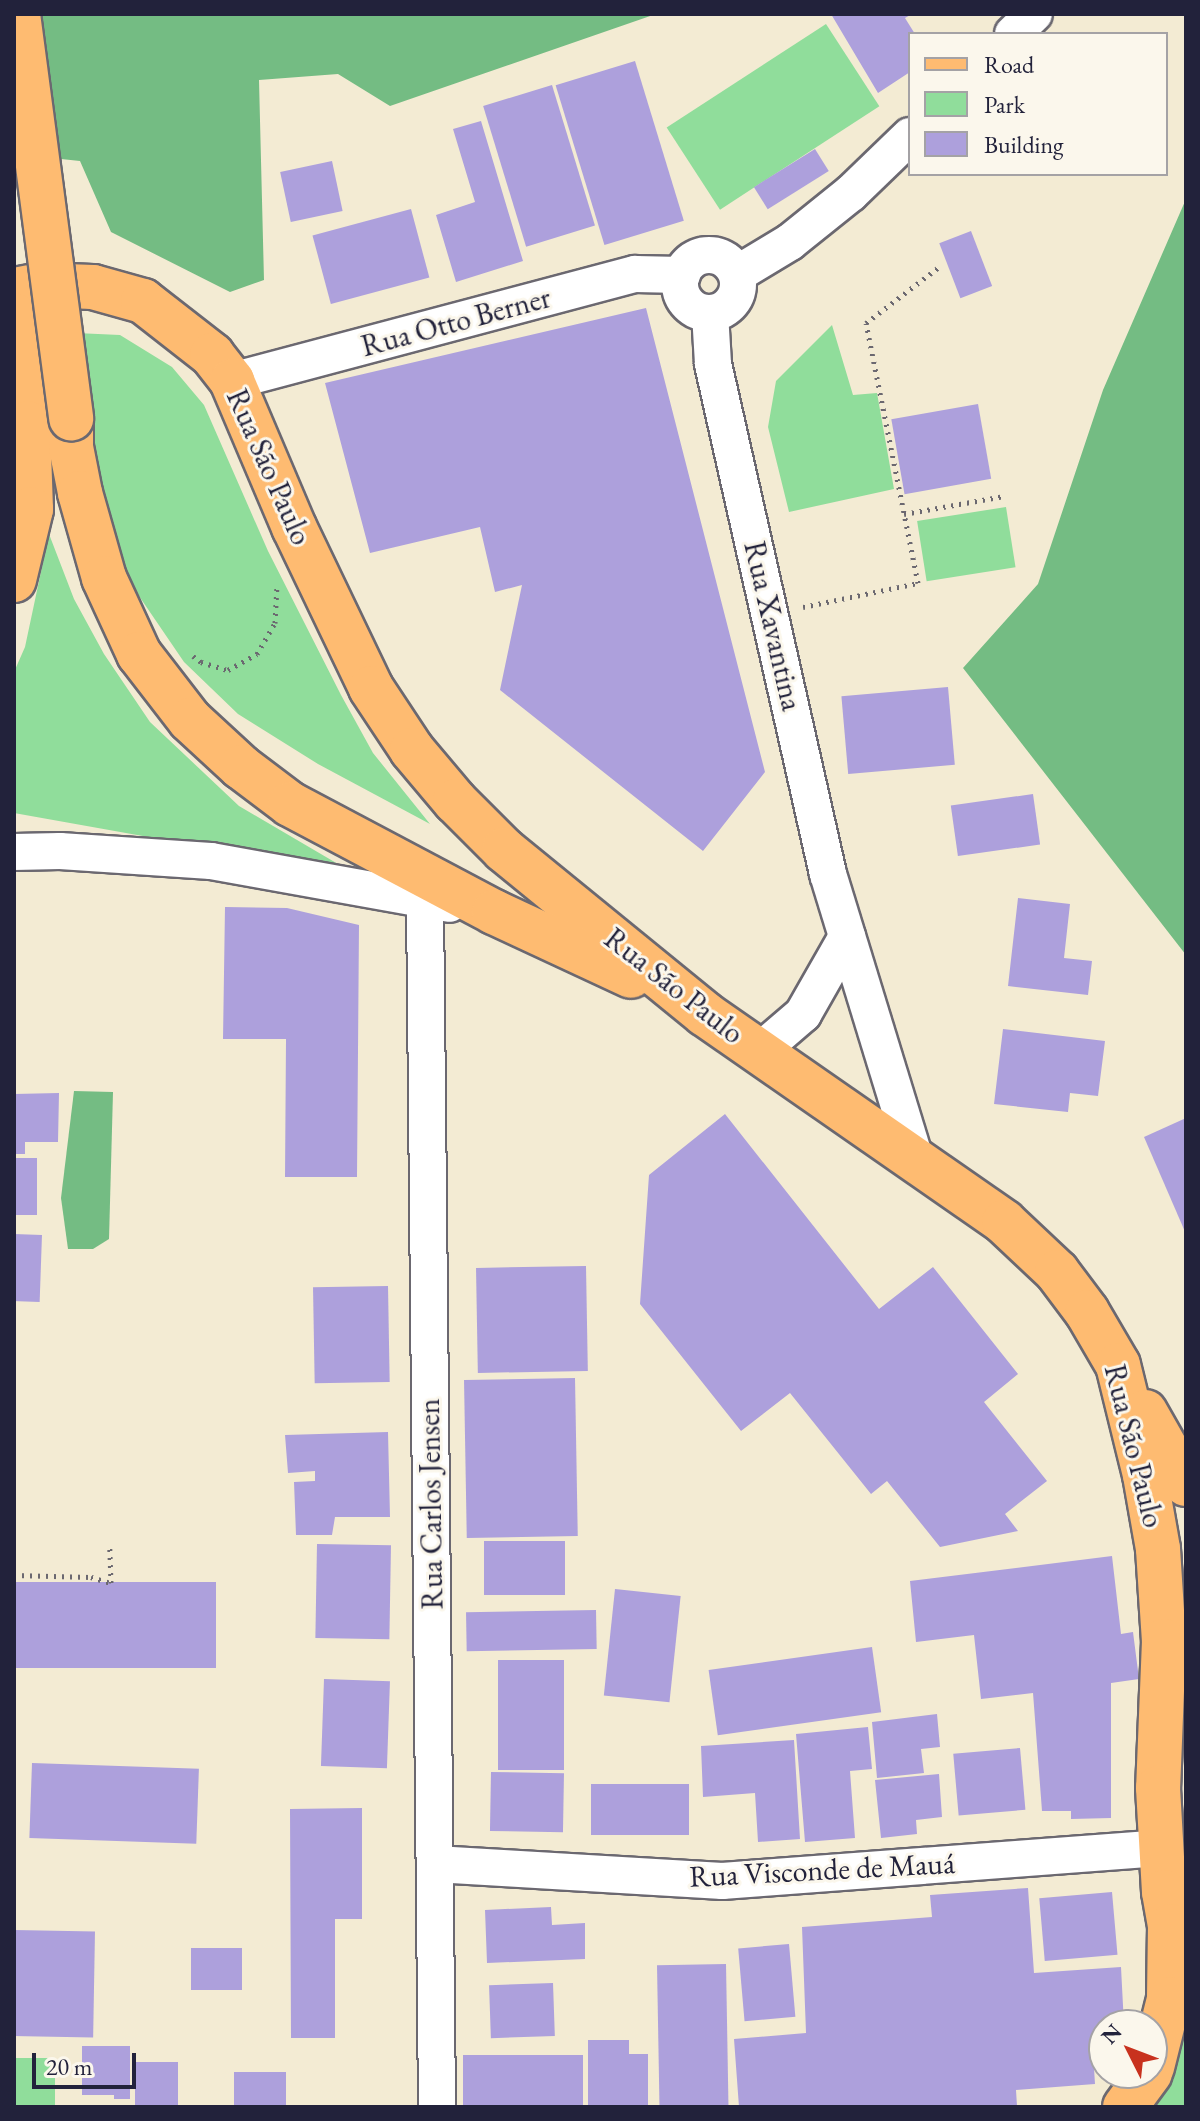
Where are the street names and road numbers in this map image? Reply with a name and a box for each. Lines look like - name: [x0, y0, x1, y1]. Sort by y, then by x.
- street label: Rua Otto Berner: [357, 279, 555, 365]
- street label: Rua São Paulo: [219, 383, 319, 551]
- street label: Rua Xavantina: [736, 538, 810, 714]
- street label: Rua São Paulo: [597, 920, 751, 1052]
- street label: Rua São Paulo: [1096, 1361, 1172, 1531]
- street label: Rua Carlos Jensen: [411, 1398, 451, 1610]
- street label: Rua Visconde de Mauá: [688, 1845, 956, 1895]

